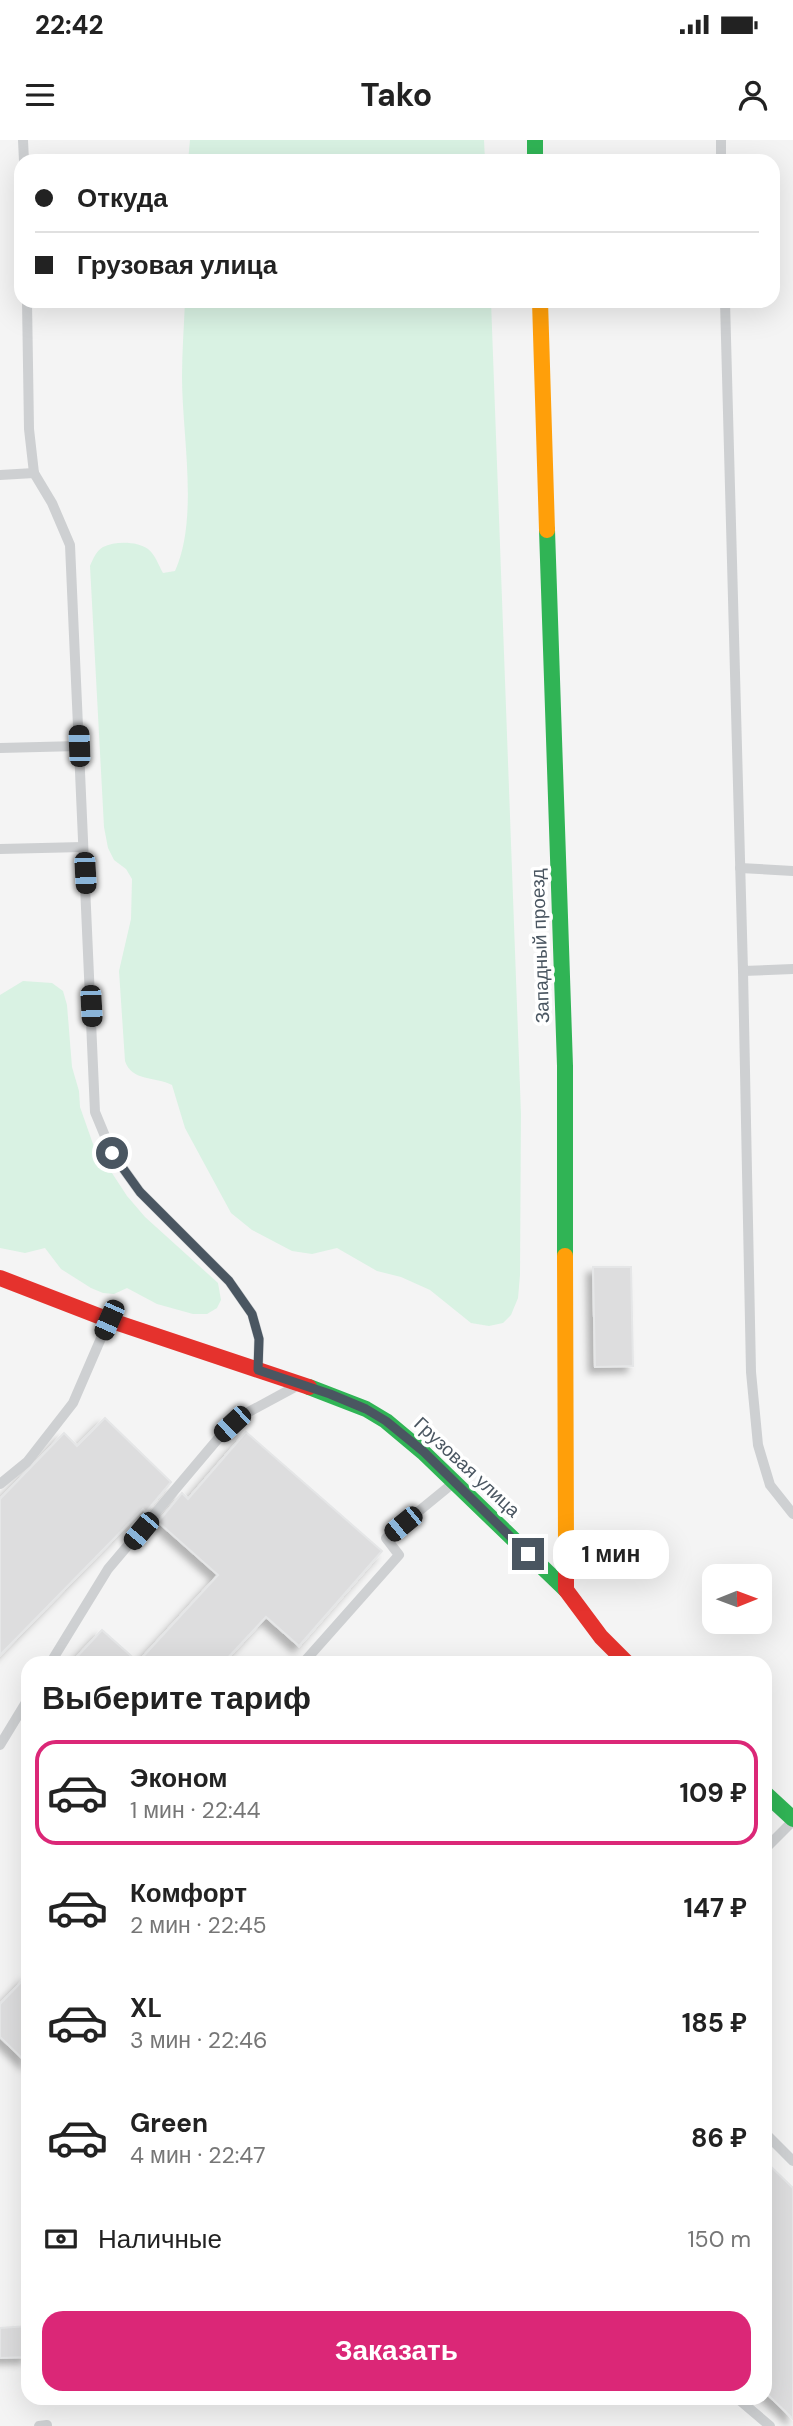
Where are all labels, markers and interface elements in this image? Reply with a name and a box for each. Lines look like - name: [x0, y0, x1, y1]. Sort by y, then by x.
- text: 22:42: [35, 8, 104, 42]
- text: Tako: [361, 74, 432, 116]
- icon: menu: [21, 76, 59, 114]
- icon: person: [734, 76, 772, 114]
- text: Откуда: [77, 181, 168, 215]
- text: Грузовая улица: [77, 248, 277, 282]
- car: [68, 725, 91, 767]
- car: [74, 851, 97, 895]
- street label: Западный проезд: [525, 868, 555, 1024]
- car: [80, 984, 103, 1028]
- route start: [96, 1137, 128, 1169]
- car: [91, 1297, 128, 1343]
- car: [210, 1402, 255, 1446]
- street label: Грузовая улица: [409, 1411, 526, 1523]
- car: [381, 1503, 426, 1545]
- car: [120, 1508, 163, 1554]
- callout: 1 мин: [552, 1530, 668, 1578]
- route end: [512, 1538, 544, 1570]
- text: 1 мин: [582, 1539, 640, 1569]
- north arrow: [702, 1564, 772, 1634]
- map controls: [702, 1564, 772, 1634]
- text: Выберите тариф: [42, 1677, 311, 1719]
- icon: car: [46, 1761, 109, 1824]
- text: Эконом: [130, 1761, 228, 1795]
- text: 109 ₽: [680, 1776, 747, 1810]
- text: 1 мин · 22:44: [130, 1795, 261, 1825]
- icon: car: [46, 1876, 109, 1939]
- text: Комфорт: [130, 1876, 247, 1910]
- text: 147 ₽: [684, 1891, 747, 1925]
- text: 2 мин · 22:45: [130, 1910, 267, 1940]
- icon: car: [46, 1991, 109, 2054]
- text: XL: [130, 1991, 162, 2025]
- text: 185 ₽: [682, 2006, 747, 2040]
- text: 3 мин · 22:46: [130, 2025, 267, 2055]
- icon: car: [46, 2106, 109, 2169]
- text: Green: [130, 2106, 208, 2140]
- text: 86 ₽: [691, 2121, 747, 2155]
- text: 4 мин · 22:47: [130, 2140, 266, 2170]
- icon: cash: [42, 2220, 80, 2258]
- text: Наличные: [98, 2222, 222, 2256]
- text: 150 m: [687, 2224, 751, 2254]
- button: Заказать: [42, 2311, 751, 2391]

